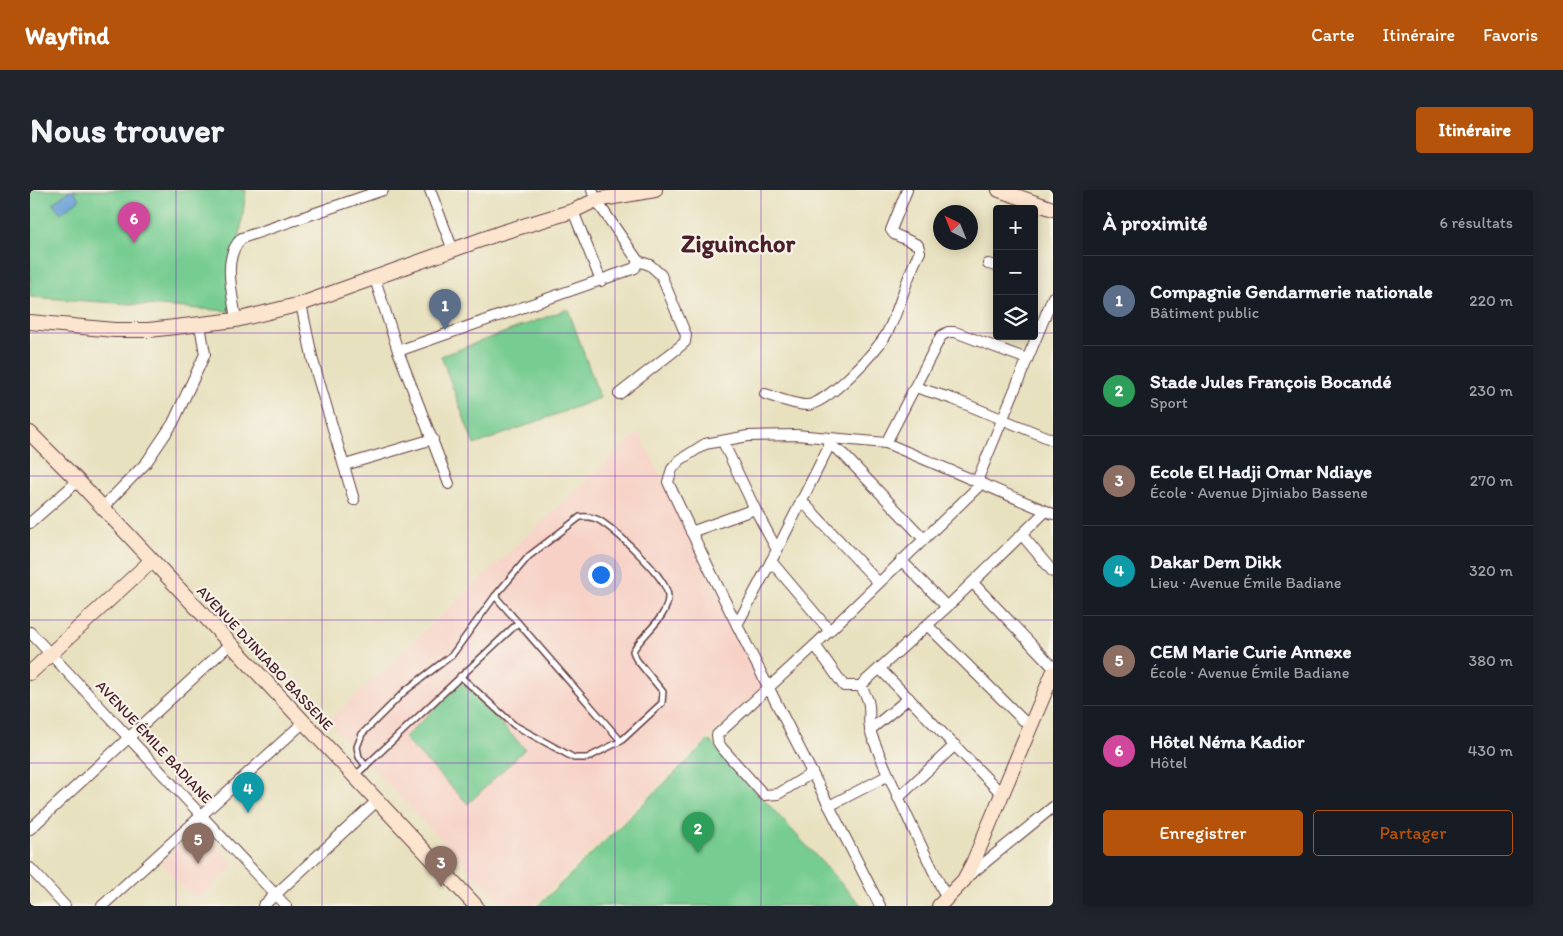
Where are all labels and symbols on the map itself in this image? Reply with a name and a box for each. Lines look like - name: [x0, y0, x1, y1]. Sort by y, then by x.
- pin: 6: [118, 202, 150, 243]
- north arrow: [933, 205, 978, 250]
- district label: Ziguinchor: [681, 228, 796, 259]
- pin: 1: [429, 289, 461, 330]
- your location: [588, 562, 614, 588]
- street label: AVENUE DJINIABO BASSENE: [193, 582, 337, 734]
- street label: AVENUE ÉMILE BADIANE: [92, 677, 216, 807]
- pin: 4: [232, 772, 264, 813]
- pin: 2: [682, 812, 714, 853]
- pin: 5: [182, 823, 214, 864]
- pin: 3: [425, 846, 457, 887]

